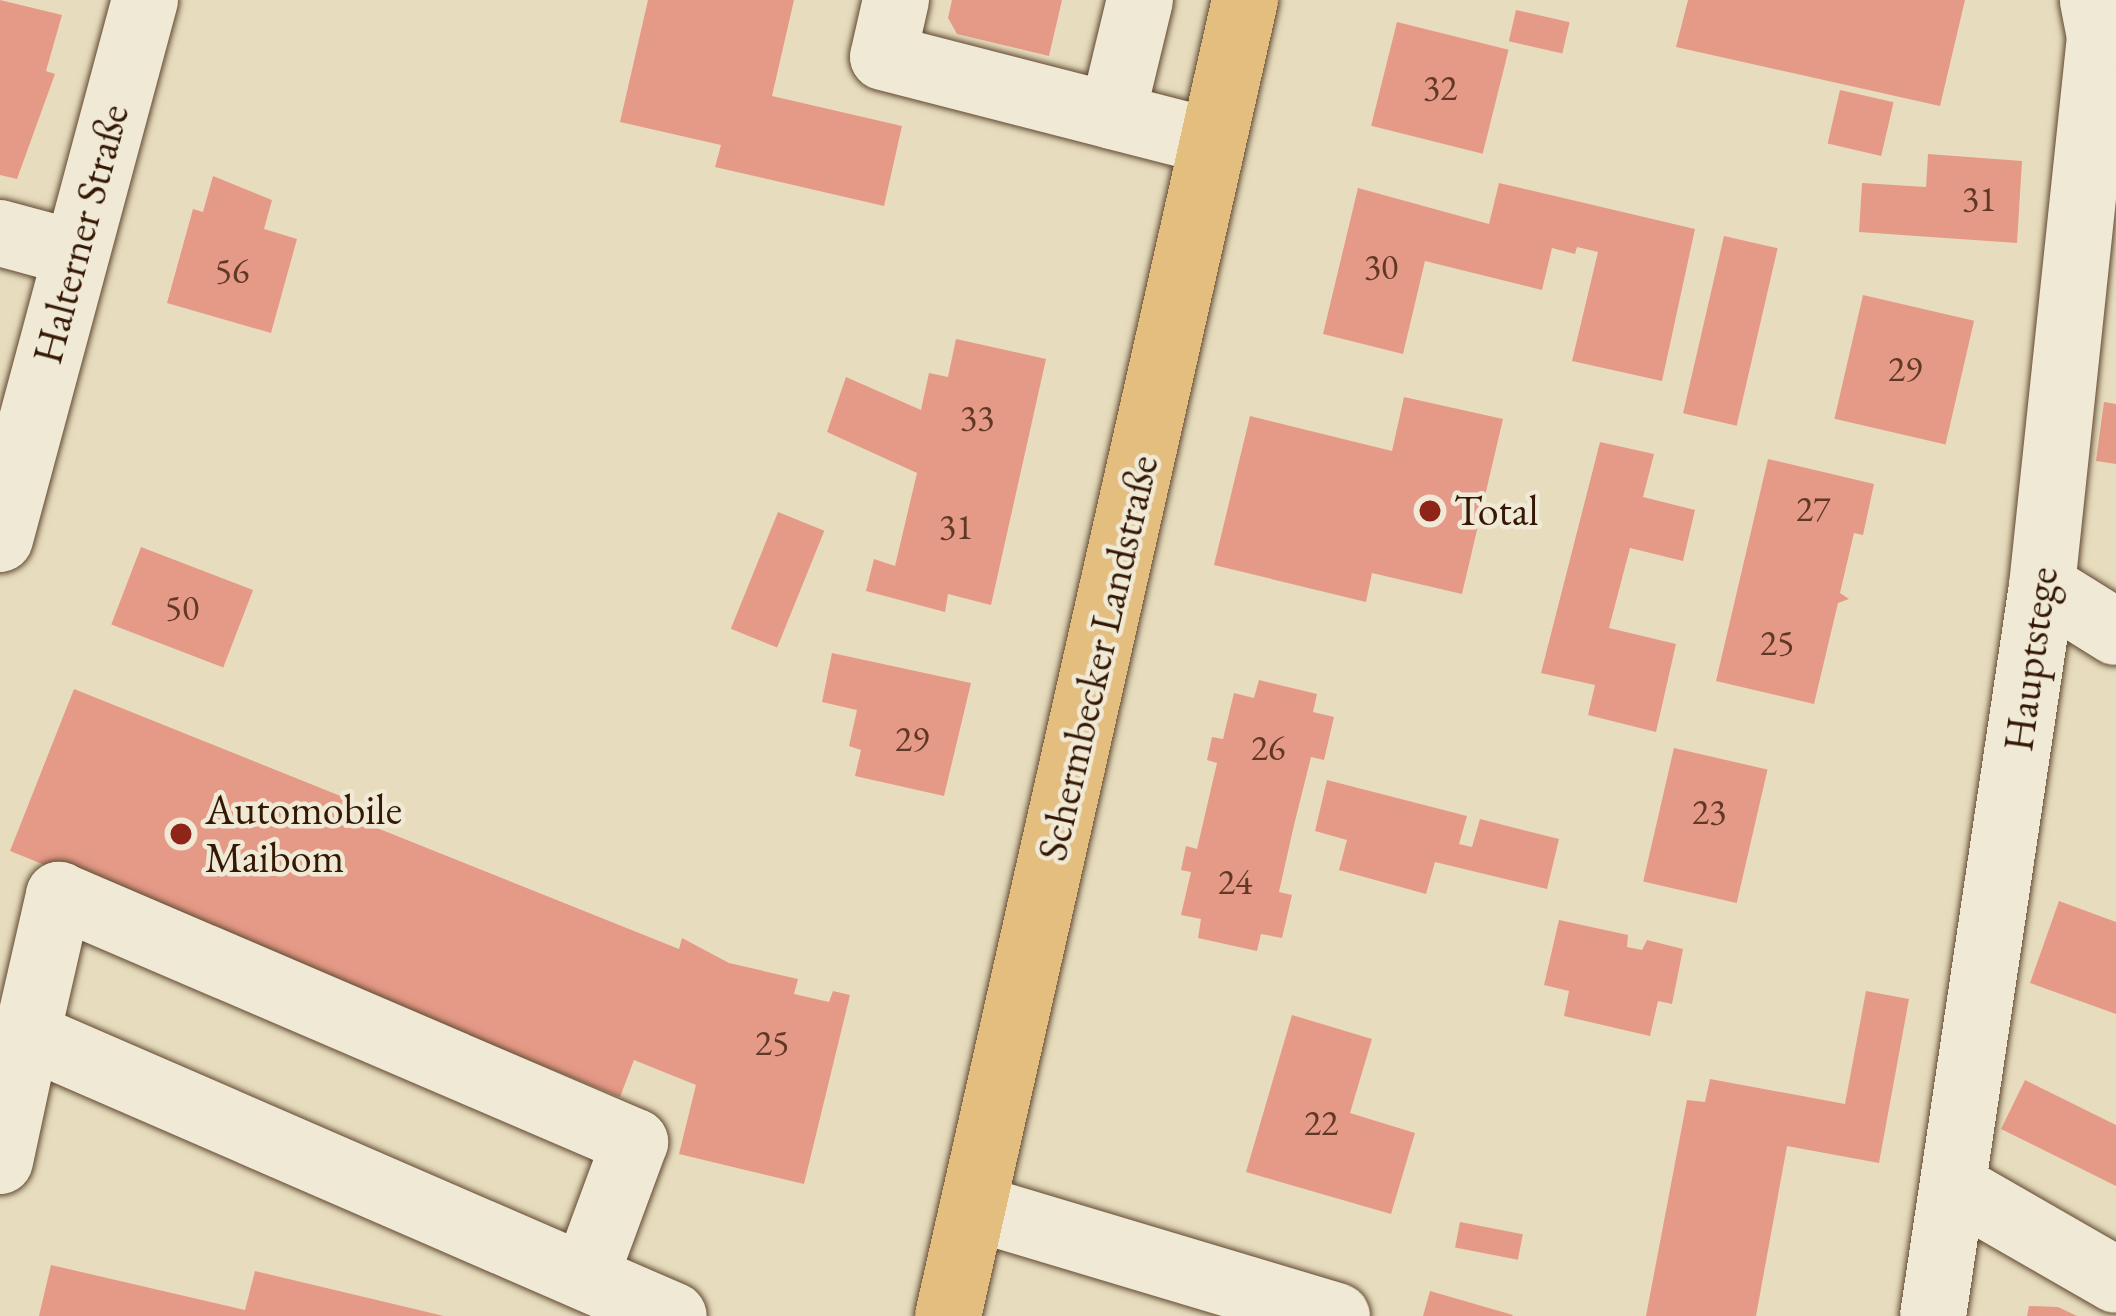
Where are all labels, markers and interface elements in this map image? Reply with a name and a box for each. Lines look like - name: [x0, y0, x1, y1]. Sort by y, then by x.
- house number: 32: [1423, 66, 1457, 110]
- street label: Halterner Straße: [22, 99, 140, 369]
- house number: 31: [1962, 177, 1996, 221]
- house number: 30: [1364, 245, 1398, 289]
- house number: 56: [215, 249, 249, 293]
- house number: 29: [1888, 347, 1922, 391]
- house number: 33: [960, 396, 994, 440]
- street label: Schermbecker Landstraße: [1027, 450, 1169, 866]
- place label: Total: [1454, 486, 1539, 536]
- house number: 27: [1796, 487, 1830, 531]
- marker: Total: [1417, 498, 1443, 524]
- house number: 31: [939, 505, 973, 549]
- street label: Hauptstege: [1993, 564, 2069, 754]
- house number: 50: [165, 586, 199, 630]
- house number: 25: [1760, 621, 1794, 665]
- house number: 29: [895, 717, 929, 761]
- house number: 26: [1251, 726, 1285, 770]
- place label: Automobile Maibom: [205, 785, 402, 884]
- house number: 23: [1692, 790, 1726, 834]
- marker: Automobile Maibom: [168, 821, 194, 847]
- house number: 24: [1218, 860, 1252, 904]
- house number: 25: [755, 1021, 789, 1065]
- house number: 22: [1304, 1101, 1338, 1145]

